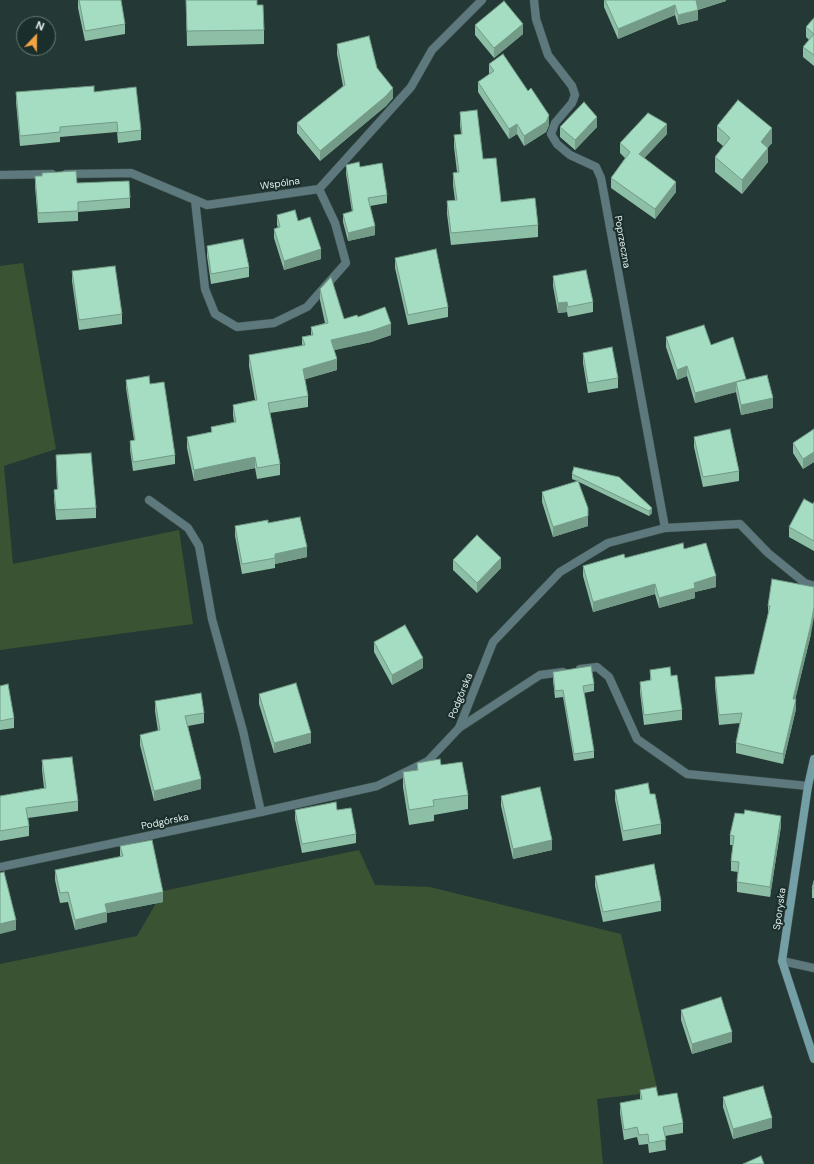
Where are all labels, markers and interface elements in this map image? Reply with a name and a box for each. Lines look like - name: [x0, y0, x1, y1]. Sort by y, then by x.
- north arrow: [16, 16, 56, 56]
- text: N: [34, 18, 46, 34]
- street label: Wspólna: [259, 175, 301, 193]
- street label: Poprzeczna: [611, 215, 633, 269]
- street label: Podgórska: [446, 671, 476, 721]
- street label: Podgórska: [140, 811, 190, 833]
- street label: Sporyska: [771, 887, 789, 931]

